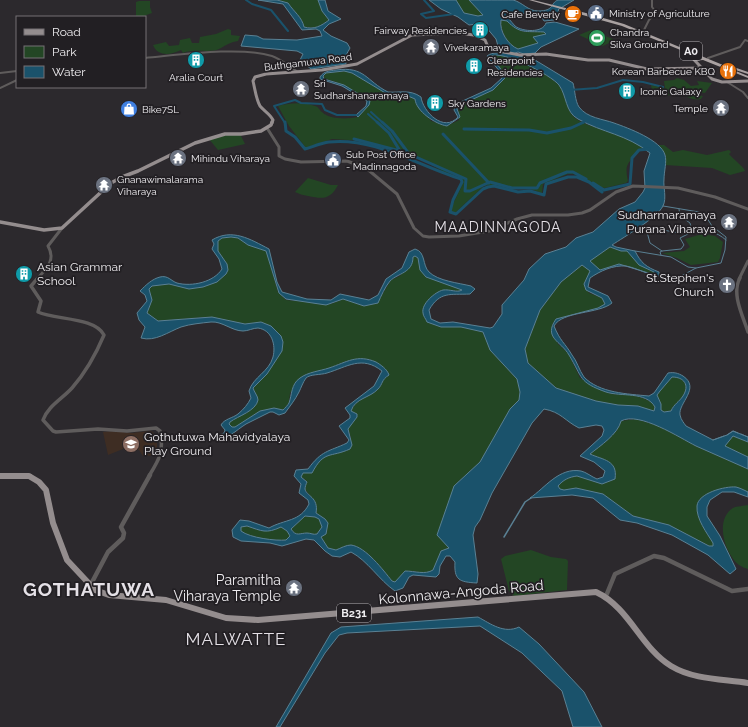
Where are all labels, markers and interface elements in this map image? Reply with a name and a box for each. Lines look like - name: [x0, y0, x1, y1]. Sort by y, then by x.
- public building icon: Ministry of Agriculture: [586, 3, 606, 23]
- cafe icon: Cafe Beverly: [563, 4, 583, 24]
- place label: Ministry of Agriculture: [609, 8, 710, 19]
- place label: Cafe Beverly: [501, 9, 561, 20]
- legend: [16, 16, 146, 88]
- building icon: Fairway Residencies: [470, 20, 490, 40]
- text: Road: [52, 25, 81, 39]
- place label: Fairway Residencies: [374, 25, 467, 36]
- place label: Chandra Silva Ground: [610, 27, 668, 50]
- sports icon: Chandra Silva Ground: [587, 28, 607, 48]
- temple icon: Vivekaramaya: [421, 37, 441, 57]
- place label: Vivekaramaya: [444, 42, 509, 53]
- road number: A0: [680, 42, 702, 60]
- text: Park: [52, 45, 77, 59]
- building icon: Aralia Court: [186, 50, 206, 70]
- street label: Buthgamuwa Road: [263, 51, 353, 73]
- place label: Clearpoint Residencies: [487, 55, 543, 78]
- building icon: Clearpoint Residencies: [464, 56, 484, 76]
- restaurant icon: Korean Barbecue KBQ: [718, 61, 738, 81]
- text: Water: [52, 65, 86, 79]
- place label: Korean Barbecue KBQ: [612, 66, 716, 77]
- place label: Aralia Court: [169, 72, 224, 83]
- place label: Sri Sudharshanaramaya: [314, 78, 409, 101]
- temple icon: Sri Sudharshanaramaya: [291, 79, 311, 99]
- building icon: Iconic Galaxy: [617, 81, 637, 101]
- place label: Iconic Galaxy: [640, 86, 702, 97]
- building icon: Sky Gardens: [425, 93, 445, 113]
- place label: Sky Gardens: [448, 98, 506, 109]
- temple icon: Temple: [711, 98, 731, 118]
- shop icon: Bike7SL: [119, 99, 139, 119]
- place label: Temple: [673, 103, 708, 114]
- place label: Bike7SL: [142, 104, 179, 115]
- temple icon: Mihindu Viharaya: [168, 148, 188, 168]
- place label: Sub Post Office - Madinnagoda: [346, 149, 416, 172]
- public building icon: Sub Post Office - Madinnagoda: [323, 150, 343, 170]
- place label: Mihindu Viharaya: [191, 153, 270, 164]
- place label: Gnanawimalarama Viharaya: [117, 174, 203, 197]
- temple icon: Gnanawimalarama Viharaya: [94, 175, 114, 195]
- place label: Sudharmaramaya Purana Viharaya: [618, 208, 716, 236]
- temple icon: Sudharmaramaya Purana Viharaya: [719, 212, 739, 232]
- district label: MAADINNAGODA: [434, 219, 562, 235]
- place label: Asian Grammar School: [37, 260, 123, 288]
- building icon: Asian Grammar School: [14, 264, 34, 284]
- place label: St.Stephen's Church: [646, 271, 714, 299]
- church icon: St.Stephen's Church: [717, 275, 737, 295]
- place label: Gothutuwa Mahavidyalaya Play Ground: [144, 430, 290, 458]
- school or university icon: Gothutuwa Mahavidyalaya Play Ground: [121, 434, 141, 454]
- place label: Paramitha Viharaya Temple: [173, 572, 281, 604]
- street label: Kolonnawa-Angoda Road: [378, 577, 544, 607]
- district label: GOTHATUWA: [23, 578, 155, 600]
- temple icon: Paramitha Viharaya Temple: [284, 578, 304, 598]
- road number: B231: [337, 604, 371, 622]
- district label: MALWATTE: [186, 629, 286, 649]

